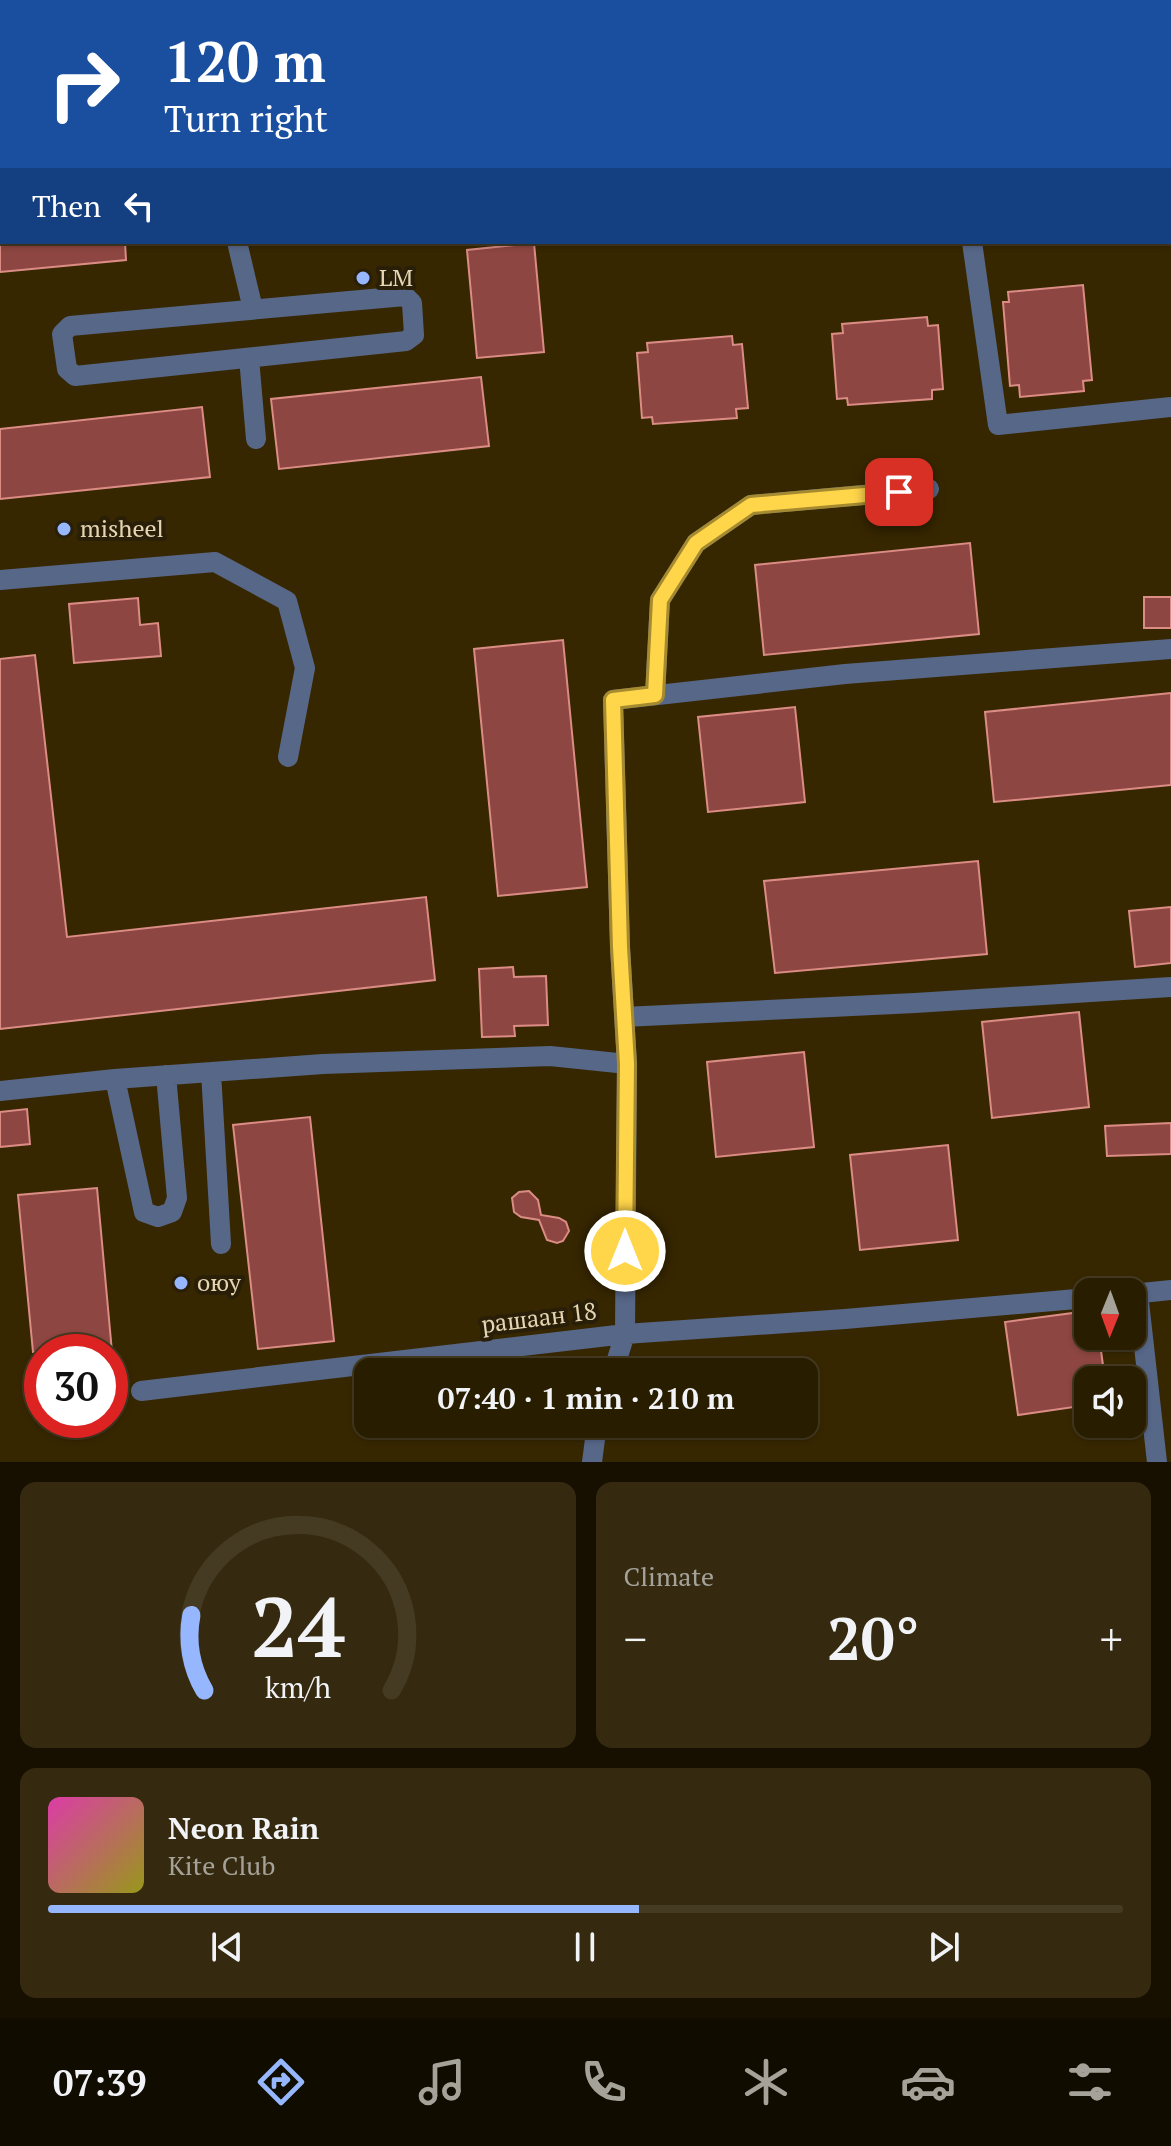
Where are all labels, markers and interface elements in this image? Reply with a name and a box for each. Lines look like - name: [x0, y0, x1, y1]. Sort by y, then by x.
- text: 120 m: [164, 24, 326, 98]
- icon: right: [32, 32, 136, 136]
- text: Turn right: [164, 95, 328, 142]
- icon: left: [117, 184, 161, 228]
- text: Then: [32, 186, 101, 226]
- place label: LM: [379, 261, 413, 293]
- marker: LM: [354, 269, 372, 287]
- pin: [865, 458, 933, 526]
- icon: arrive: [877, 470, 921, 514]
- place label: misheel: [80, 512, 164, 544]
- marker: misheel: [55, 520, 73, 538]
- position arrow: [583, 1209, 667, 1293]
- place label: оюу: [197, 1266, 242, 1298]
- marker: оюу: [172, 1274, 190, 1292]
- north arrow: [1074, 1278, 1146, 1350]
- map controls: [1074, 1278, 1146, 1438]
- street label: рашаан 18: [479, 1294, 598, 1340]
- speed limit sign: 30: [24, 1334, 128, 1438]
- button: sound: [1074, 1366, 1146, 1438]
- text: 07:40 · 1 min · 210 m: [438, 1378, 734, 1418]
- text: Climate: [624, 1559, 714, 1593]
- text: 24: [251, 1571, 345, 1681]
- text: 20°: [827, 1598, 920, 1677]
- text: −: [624, 1609, 647, 1668]
- text: +: [1100, 1609, 1123, 1668]
- text: km/h: [265, 1668, 331, 1706]
- text: Neon Rain: [168, 1808, 319, 1848]
- text: Kite Club: [168, 1848, 275, 1882]
- icon: previous: [205, 1925, 249, 1969]
- icon: pause: [563, 1925, 607, 1969]
- icon: next: [922, 1925, 966, 1969]
- icon: directions: [253, 2054, 309, 2110]
- icon: music: [414, 2054, 470, 2110]
- icon: phone: [576, 2054, 632, 2110]
- icon: climate: [738, 2054, 794, 2110]
- icon: car: [900, 2054, 956, 2110]
- icon: filters: [1062, 2054, 1118, 2110]
- text: 07:39: [53, 2059, 147, 2106]

